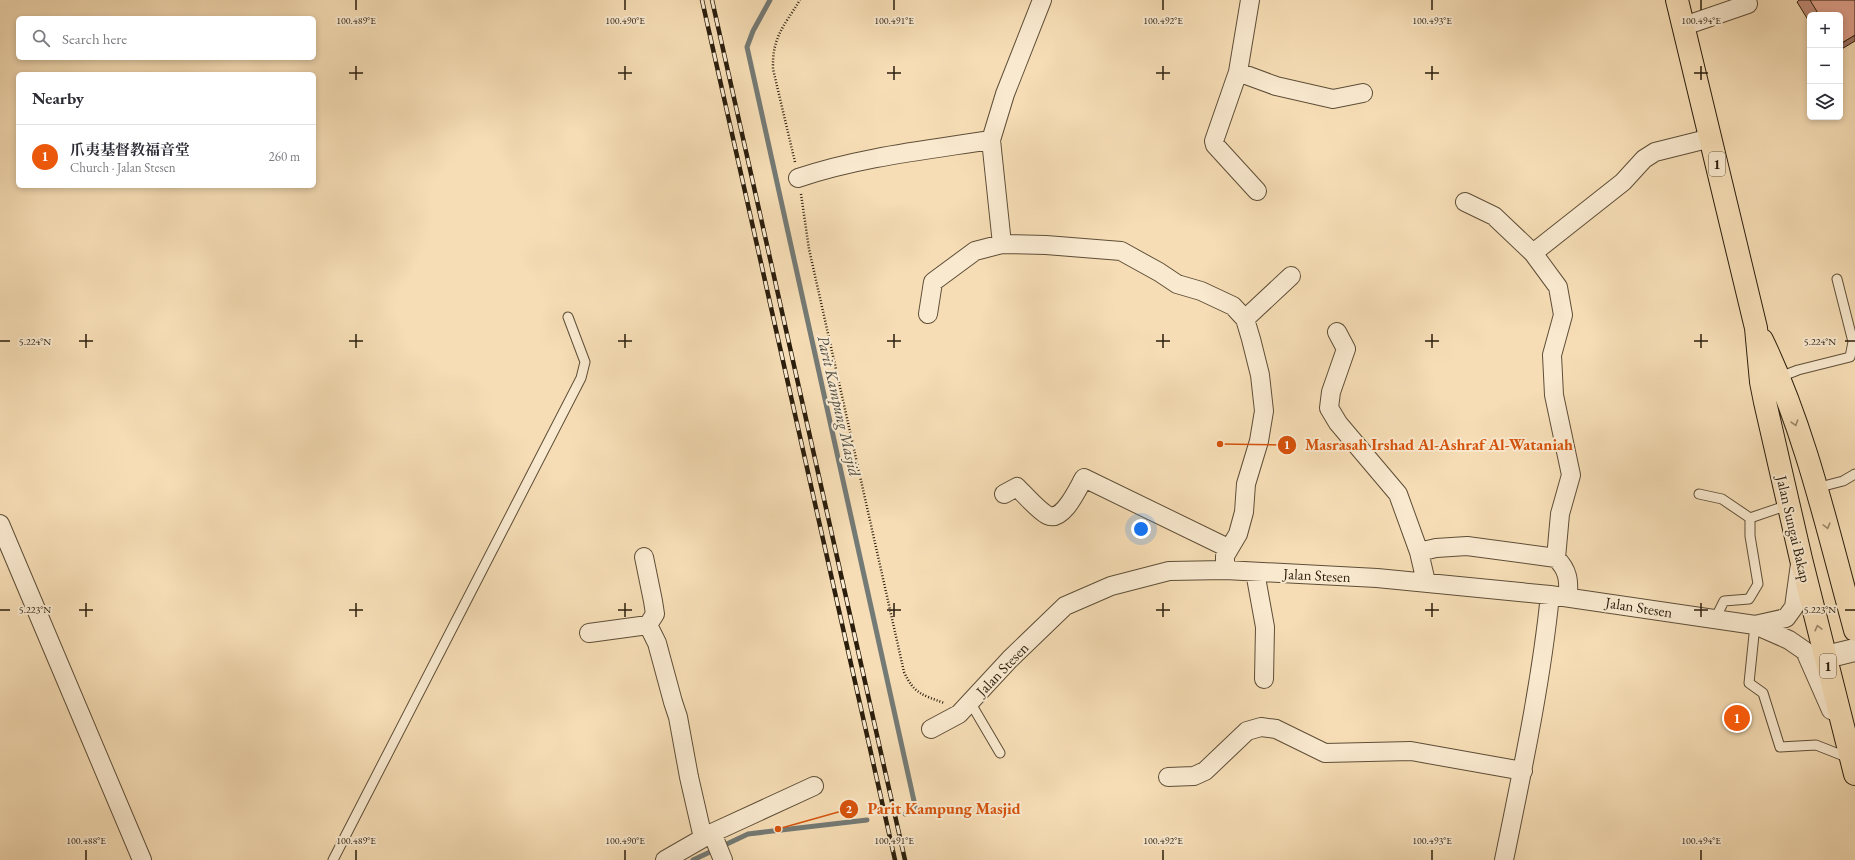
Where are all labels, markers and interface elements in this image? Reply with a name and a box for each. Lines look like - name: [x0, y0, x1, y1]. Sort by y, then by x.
- map controls: [1807, 12, 1843, 120]
- button: +: [1807, 12, 1843, 48]
- text: 100.489°E: [336, 14, 376, 27]
- text: 100.490°E: [605, 14, 645, 27]
- text: 100.491°E: [874, 14, 914, 27]
- text: 100.492°E: [1143, 14, 1183, 27]
- text: 100.493°E: [1412, 14, 1452, 27]
- text: 100.494°E: [1681, 14, 1721, 27]
- search box: [16, 16, 316, 60]
- icon: search: [30, 27, 52, 49]
- text: Search here: [62, 29, 127, 48]
- button: −: [1807, 48, 1843, 84]
- button: layers: [1807, 84, 1843, 120]
- text: Nearby: [32, 87, 84, 109]
- text: 爪夷基督教福音堂: [70, 140, 190, 159]
- text: 1: [42, 148, 48, 165]
- text: 260 m: [269, 148, 300, 165]
- road number: 1: [1709, 152, 1725, 176]
- text: Church · Jalan Stesen: [70, 159, 176, 176]
- water label: Parit Kampung Masjid: [813, 333, 866, 479]
- text: 5.224°N: [19, 335, 51, 348]
- text: 5.224°N: [1804, 335, 1836, 348]
- one-way arrow: [1790, 420, 1799, 427]
- callout: Masrasah Irshad Al-Ashraf Al-Wataniah: [1277, 431, 1581, 459]
- text: Masrasah Irshad Al-Ashraf Al-Wataniah: [1305, 434, 1573, 455]
- text: 1: [1284, 437, 1290, 453]
- street label: Jalan Sungai Bakap: [1772, 472, 1816, 585]
- your location: [1131, 519, 1151, 539]
- one-way arrow: [1822, 523, 1830, 529]
- street label: Jalan Stesen: [1281, 564, 1351, 586]
- street label: Jalan Stesen: [1602, 592, 1674, 622]
- text: 5.223°N: [19, 603, 51, 616]
- text: 5.223°N: [1804, 603, 1836, 616]
- one-way arrow: [1814, 624, 1823, 631]
- street label: Jalan Stesen: [970, 638, 1032, 701]
- road number: 1: [1820, 654, 1836, 678]
- pin: 1: [1724, 703, 1750, 733]
- callout: Parit Kampung Masjid: [839, 795, 1028, 823]
- text: Parit Kampung Masjid: [867, 798, 1021, 819]
- text: 2: [846, 801, 853, 817]
- text: 100.488°E: [66, 834, 106, 847]
- text: 100.489°E: [336, 834, 376, 847]
- text: 100.490°E: [605, 834, 645, 847]
- text: 100.491°E: [874, 834, 914, 847]
- text: 100.492°E: [1143, 834, 1183, 847]
- text: 100.493°E: [1412, 834, 1452, 847]
- text: 100.494°E: [1681, 834, 1721, 847]

